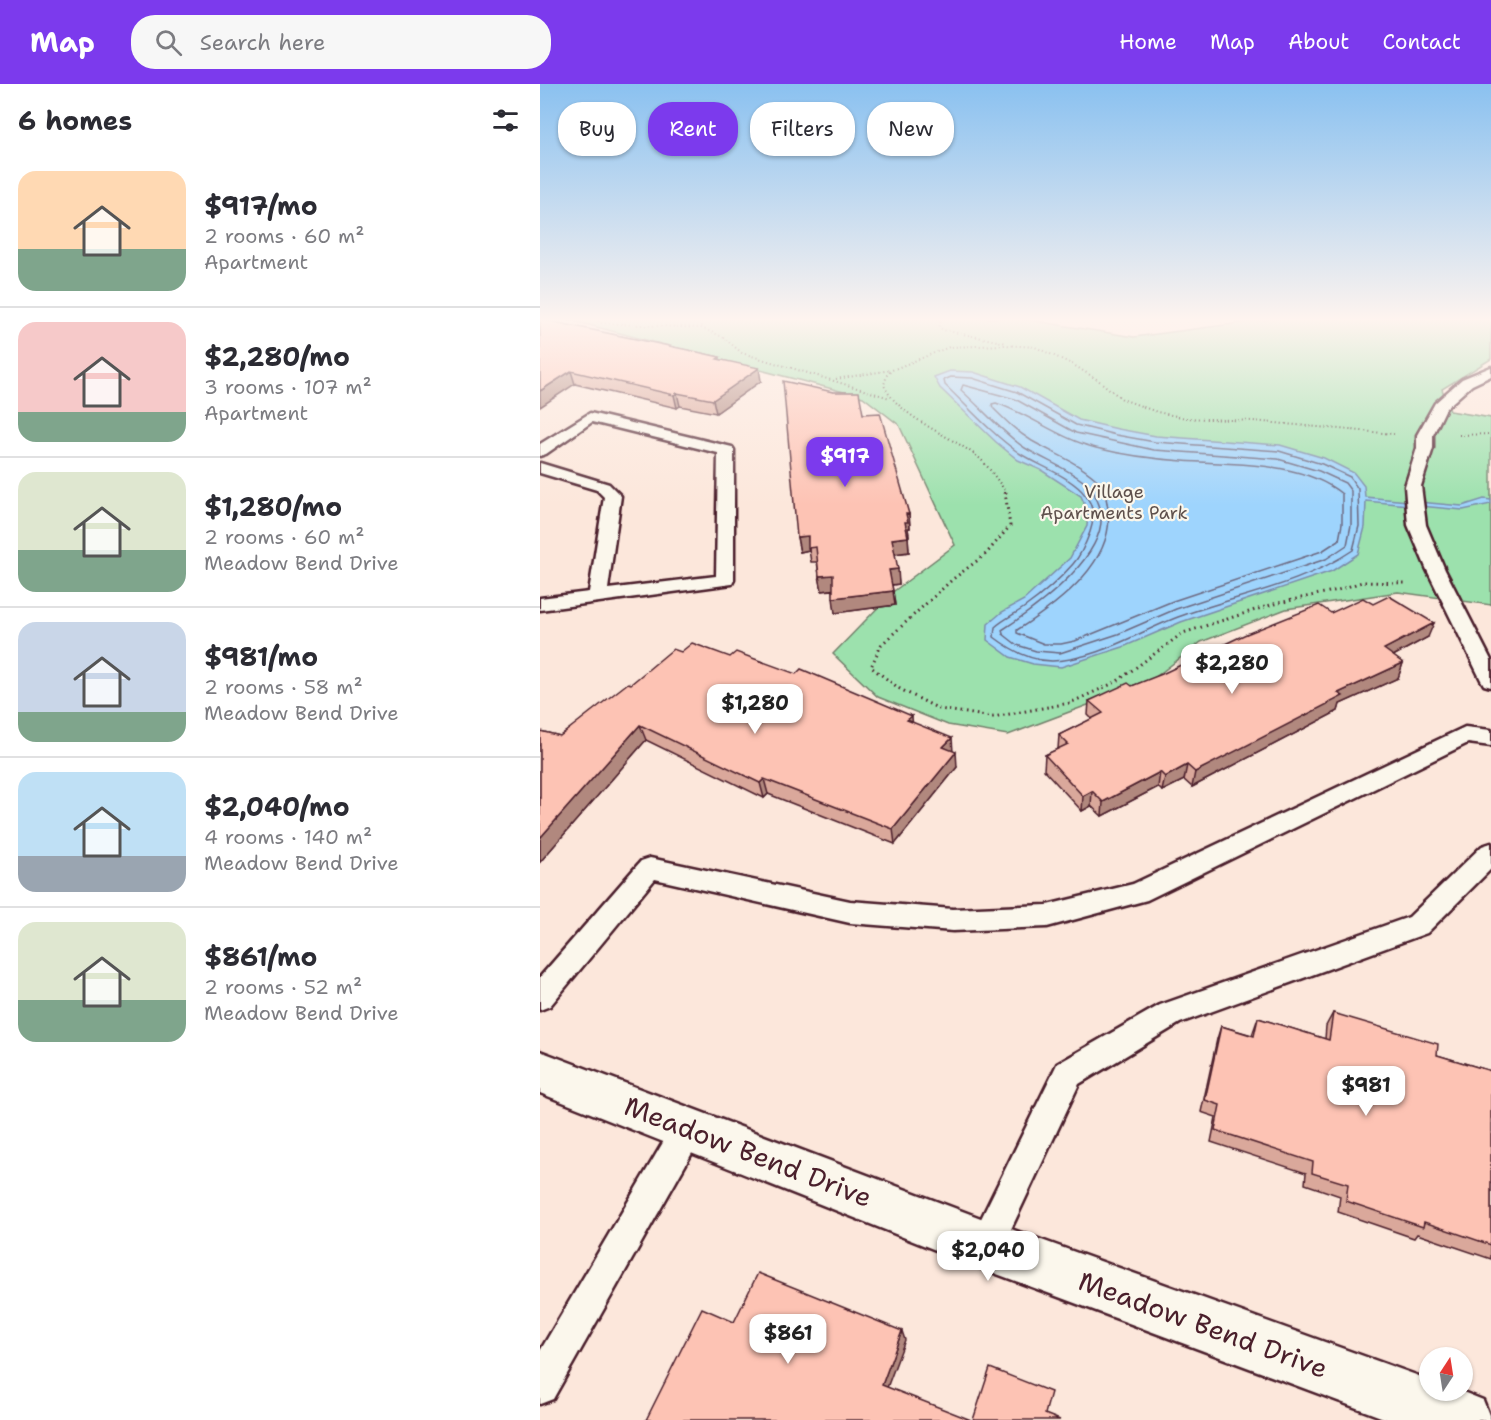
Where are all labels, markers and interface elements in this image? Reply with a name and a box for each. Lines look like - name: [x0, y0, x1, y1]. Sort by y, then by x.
- search box: [131, 15, 551, 69]
- text: Map: [30, 23, 95, 61]
- icon: search: [152, 26, 185, 59]
- text: Search here: [200, 28, 325, 57]
- text: Home: [1119, 28, 1177, 56]
- text: Map: [1210, 28, 1255, 56]
- text: About: [1288, 28, 1349, 56]
- text: Contact: [1382, 28, 1461, 56]
- chip: Buy: [558, 102, 636, 156]
- chip: Rent: [648, 102, 738, 156]
- chip: Filters: [750, 102, 855, 156]
- chip: New: [867, 102, 954, 156]
- text: 6 homes: [18, 103, 132, 138]
- icon: filters: [489, 104, 522, 137]
- text: $917/mo: [204, 188, 318, 223]
- icon: home: [66, 195, 138, 267]
- text: 2 rooms · 60 m²: [204, 223, 364, 249]
- text: Apartment: [204, 249, 308, 275]
- text: $2,280/mo: [204, 339, 350, 374]
- icon: home: [66, 346, 138, 418]
- text: 3 rooms · 107 m²: [204, 374, 372, 400]
- text: Apartment: [204, 400, 308, 426]
- pin: $917: [809, 437, 881, 488]
- text: $917: [820, 443, 870, 469]
- park label: Village Apartments Park: [1040, 480, 1188, 525]
- text: $1,280/mo: [204, 489, 342, 524]
- icon: home: [66, 496, 138, 568]
- text: 2 rooms · 60 m²: [204, 524, 364, 550]
- text: Meadow Bend Drive: [204, 550, 399, 576]
- text: $981/mo: [204, 639, 318, 674]
- pin: $2,280: [1183, 644, 1281, 695]
- icon: home: [66, 646, 138, 718]
- text: $2,280: [1195, 650, 1269, 676]
- text: 2 rooms · 58 m²: [204, 674, 363, 700]
- pin: $1,280: [706, 684, 804, 735]
- text: $1,280: [721, 690, 789, 716]
- text: Meadow Bend Drive: [204, 700, 399, 726]
- text: $2,040/mo: [204, 789, 350, 824]
- icon: home: [66, 796, 138, 868]
- text: 4 rooms · 140 m²: [204, 824, 372, 850]
- text: Meadow Bend Drive: [204, 850, 399, 876]
- text: $861/mo: [204, 939, 317, 974]
- icon: home: [66, 946, 138, 1018]
- text: 2 rooms · 52 m²: [204, 974, 362, 1000]
- text: Meadow Bend Drive: [204, 1000, 399, 1026]
- pin: $981: [1330, 1066, 1402, 1117]
- text: $981: [1341, 1072, 1391, 1098]
- street label: Meadow Bend Drive: [619, 1087, 877, 1216]
- pin: $2,040: [939, 1231, 1037, 1282]
- text: $2,040: [951, 1237, 1025, 1263]
- street label: Meadow Bend Drive: [1073, 1262, 1333, 1387]
- pin: $861: [752, 1314, 824, 1365]
- text: $861: [763, 1320, 813, 1346]
- north arrow: [1419, 1347, 1473, 1401]
- map controls: [1419, 1347, 1473, 1401]

